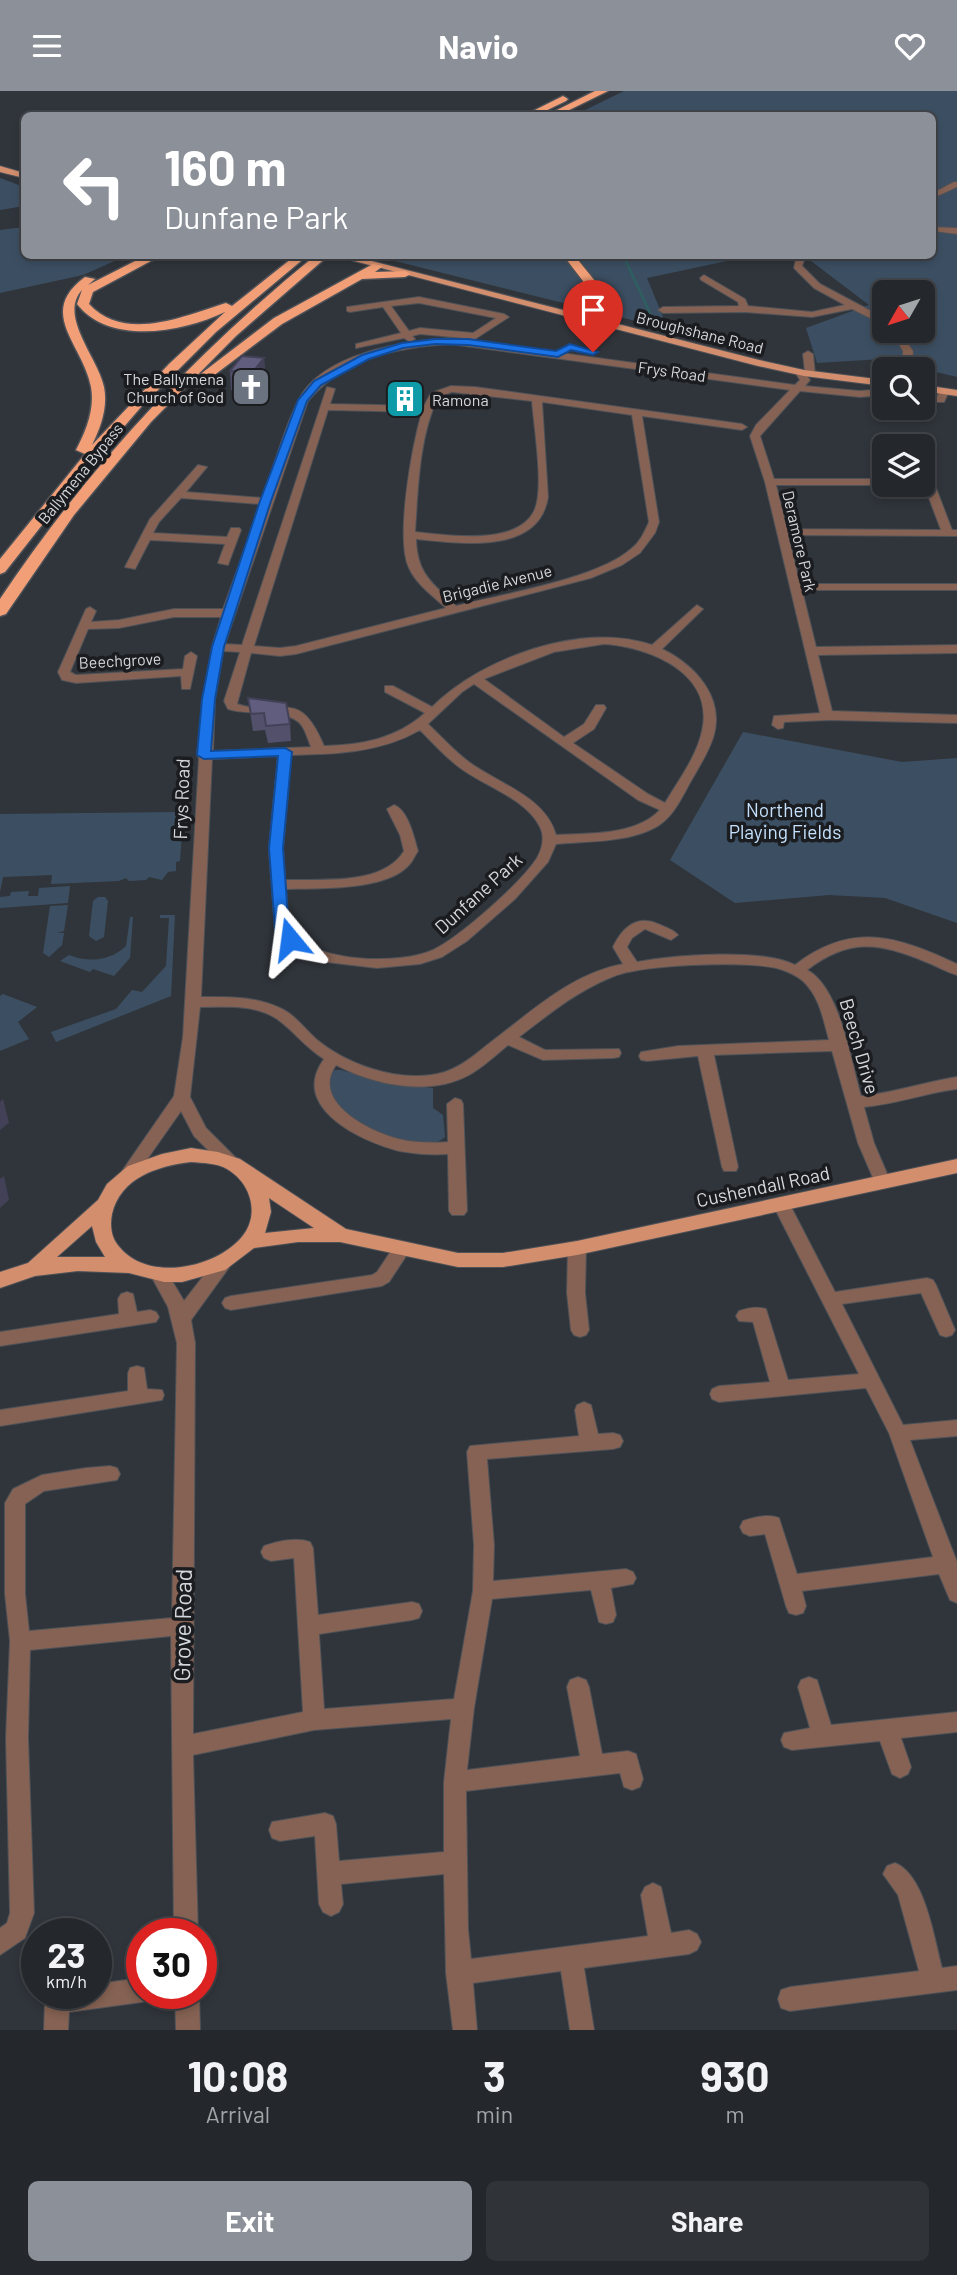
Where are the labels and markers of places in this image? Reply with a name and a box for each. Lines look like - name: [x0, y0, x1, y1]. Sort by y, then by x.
- pin: [563, 280, 623, 352]
- church icon: The Ballymena Church of God: [230, 366, 272, 408]
- place label: The Ballymena Church of God: [123, 369, 224, 406]
- building icon: Ramona: [384, 378, 426, 420]
- place label: Ramona: [432, 390, 489, 409]

